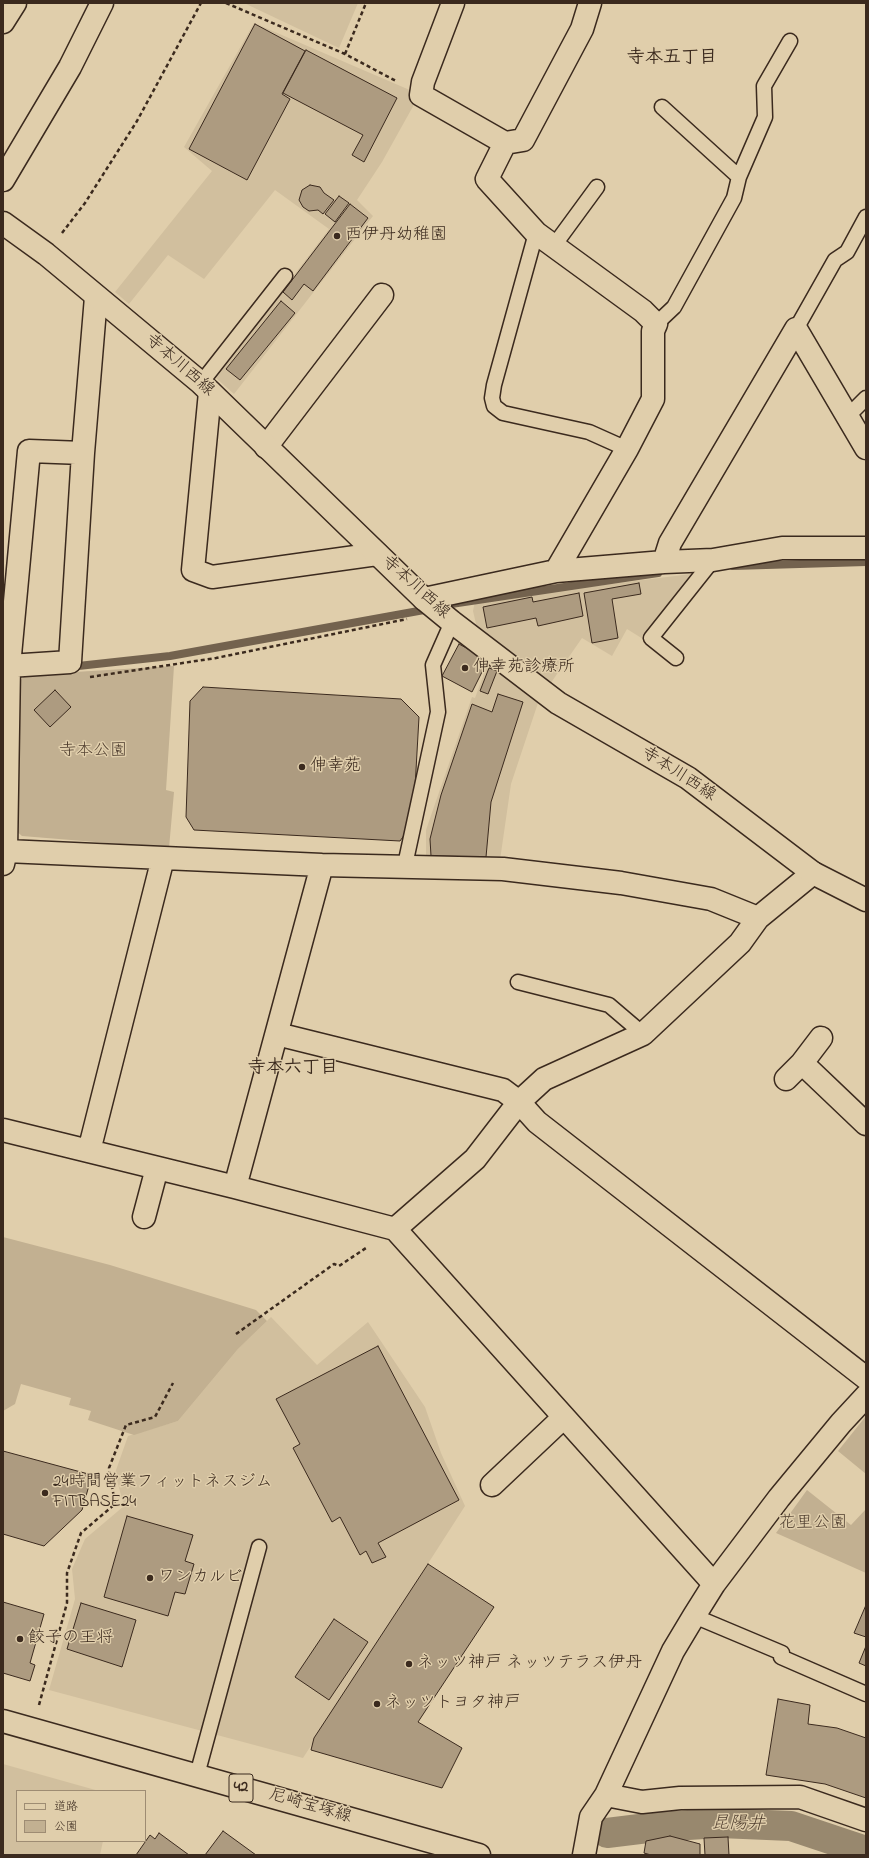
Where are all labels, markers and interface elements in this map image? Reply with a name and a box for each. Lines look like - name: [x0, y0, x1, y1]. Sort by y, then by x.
- district label: 寺本五丁目: [627, 48, 717, 70]
- place label: 西伊丹幼稚園: [345, 226, 447, 246]
- marker: 西伊丹幼稚園: [332, 231, 342, 241]
- street label: 寺本川西線: [140, 330, 218, 402]
- street label: 寺本川西線: [377, 552, 453, 624]
- place label: 伸幸苑診療所: [473, 658, 575, 678]
- marker: 伸幸苑診療所: [460, 663, 470, 673]
- park label: 寺本公園: [59, 742, 127, 762]
- street label: 寺本川西線: [637, 743, 719, 807]
- place label: 伸幸苑: [310, 757, 361, 777]
- marker: 伸幸苑: [297, 762, 307, 772]
- district label: 寺本六丁目: [248, 1058, 338, 1080]
- place label: 24時間営業フィットネスジム FITBASE24: [53, 1473, 272, 1513]
- marker: 24時間営業フィットネスジム FITBASE24: [40, 1488, 50, 1498]
- park label: 花里公園: [779, 1514, 847, 1534]
- place label: ワンカルビ: [158, 1568, 243, 1588]
- marker: ワンカルビ: [145, 1573, 155, 1583]
- place label: 餃子の王将: [28, 1629, 113, 1649]
- marker: 餃子の王将: [15, 1634, 25, 1644]
- place label: ネッツ神戸 ネッツテラス伊丹: [417, 1654, 642, 1674]
- marker: ネッツ神戸 ネッツテラス伊丹: [404, 1659, 414, 1669]
- place label: ネッツトヨタ神戸: [385, 1694, 521, 1714]
- marker: ネッツトヨタ神戸: [372, 1699, 382, 1709]
- road number: 42: [229, 1774, 253, 1802]
- street label: 尼崎宝塚線: [266, 1785, 354, 1829]
- legend: [16, 1790, 146, 1842]
- text: 道路: [54, 1798, 78, 1816]
- water label: 昆陽井: [711, 1814, 765, 1836]
- text: 公園: [54, 1818, 78, 1836]

